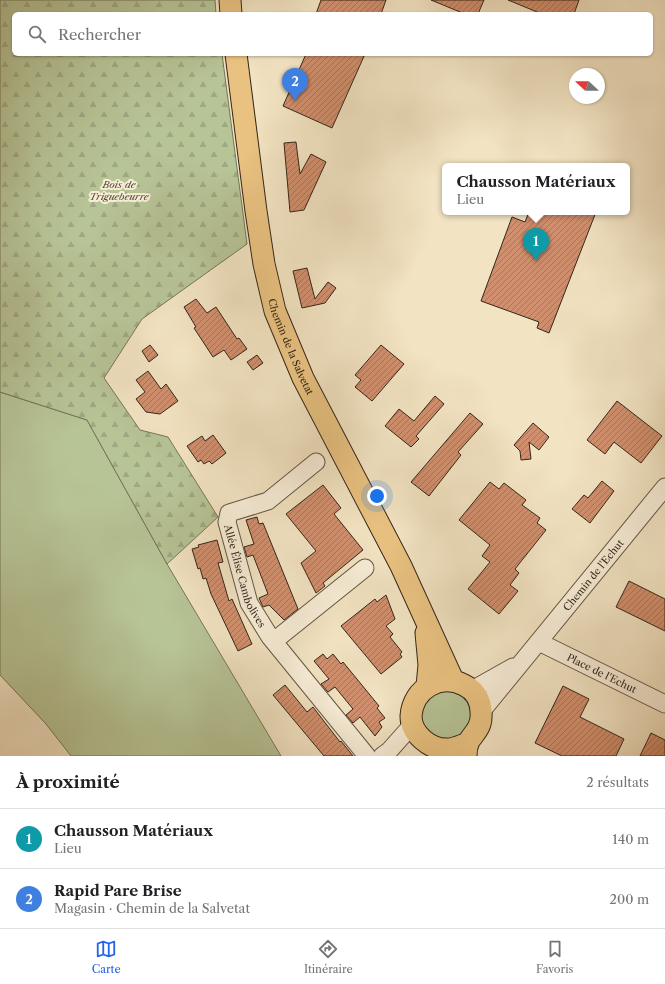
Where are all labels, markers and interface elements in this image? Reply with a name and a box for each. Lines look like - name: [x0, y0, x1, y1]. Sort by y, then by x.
- search box: [12, 12, 653, 56]
- icon: search: [26, 23, 48, 45]
- text: Rechercher: [58, 25, 141, 44]
- pin: 2: [282, 68, 308, 101]
- north arrow: [569, 68, 605, 104]
- popup: [442, 163, 630, 215]
- text: Chausson Matériaux: [457, 172, 616, 191]
- park label: Bois de Triguebeurre: [89, 178, 150, 203]
- text: Lieu: [457, 191, 484, 207]
- pin: 1: [523, 228, 549, 261]
- street label: Chemin de la Salvetat: [265, 297, 317, 398]
- your location: [367, 486, 387, 506]
- street label: Allée Élise Cambolives: [221, 522, 268, 630]
- street label: Chemin de l'Echut: [560, 537, 627, 614]
- street label: Place de l'Echut: [565, 651, 639, 696]
- text: À proximité: [16, 772, 120, 792]
- text: 2 résultats: [586, 774, 649, 790]
- text: Chausson Matériaux: [54, 821, 213, 840]
- text: 1: [26, 831, 32, 847]
- text: 140 m: [612, 831, 649, 847]
- text: Lieu: [54, 840, 82, 856]
- text: Rapid Pare Brise: [54, 881, 182, 900]
- text: 2: [25, 891, 33, 907]
- text: 200 m: [609, 891, 649, 907]
- text: Magasin · Chemin de la Salvetat: [54, 900, 250, 916]
- tab: Carte: [92, 938, 121, 976]
- tab: Itinéraire: [304, 938, 353, 976]
- tab: Favoris: [536, 938, 573, 976]

